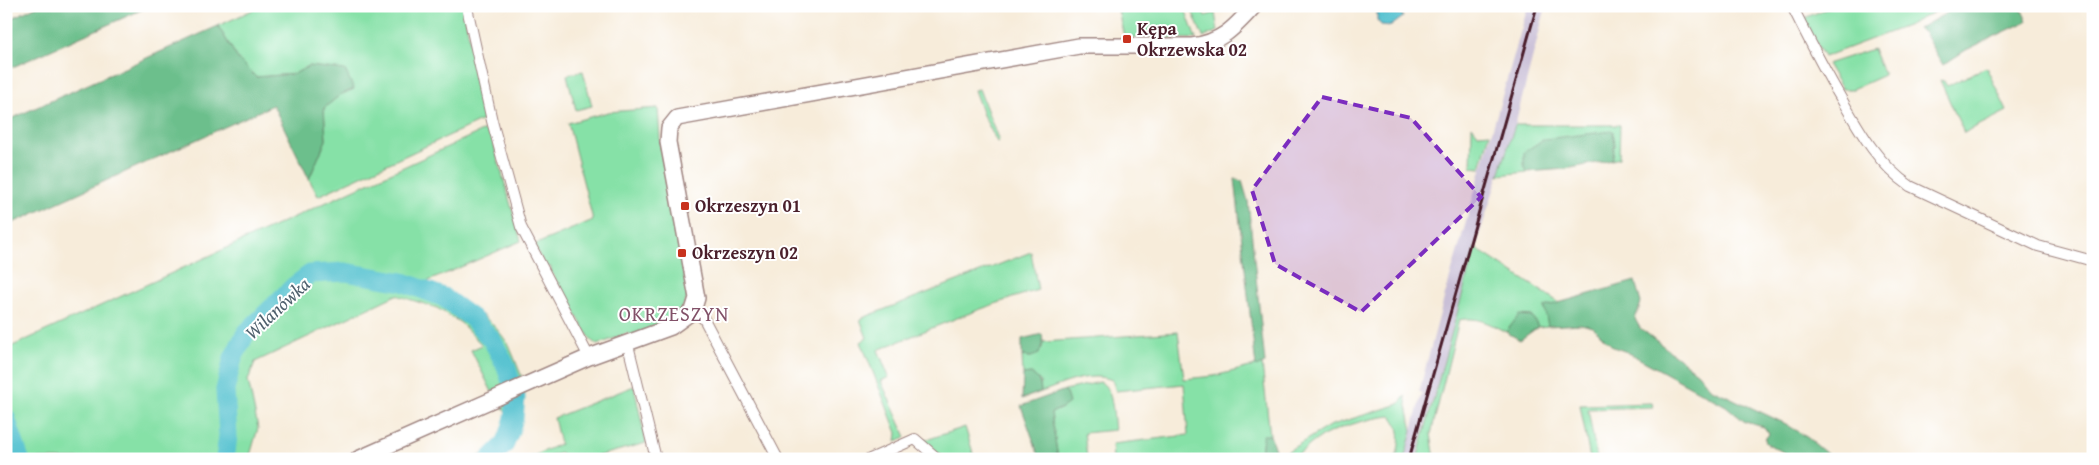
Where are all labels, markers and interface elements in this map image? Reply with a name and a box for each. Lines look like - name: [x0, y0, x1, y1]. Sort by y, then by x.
- place label: Kępa Okrzewska 02: [1137, 15, 1247, 63]
- marker: Kępa Okrzewska 02: [1121, 33, 1133, 45]
- place label: Okrzeszyn 01: [695, 192, 801, 219]
- marker: Okrzeszyn 01: [679, 200, 691, 212]
- place label: Okrzeszyn 02: [692, 239, 798, 266]
- marker: Okrzeszyn 02: [676, 247, 688, 259]
- water label: Wilanówka: [238, 270, 316, 346]
- district label: OKRZESZYN: [619, 299, 729, 328]

